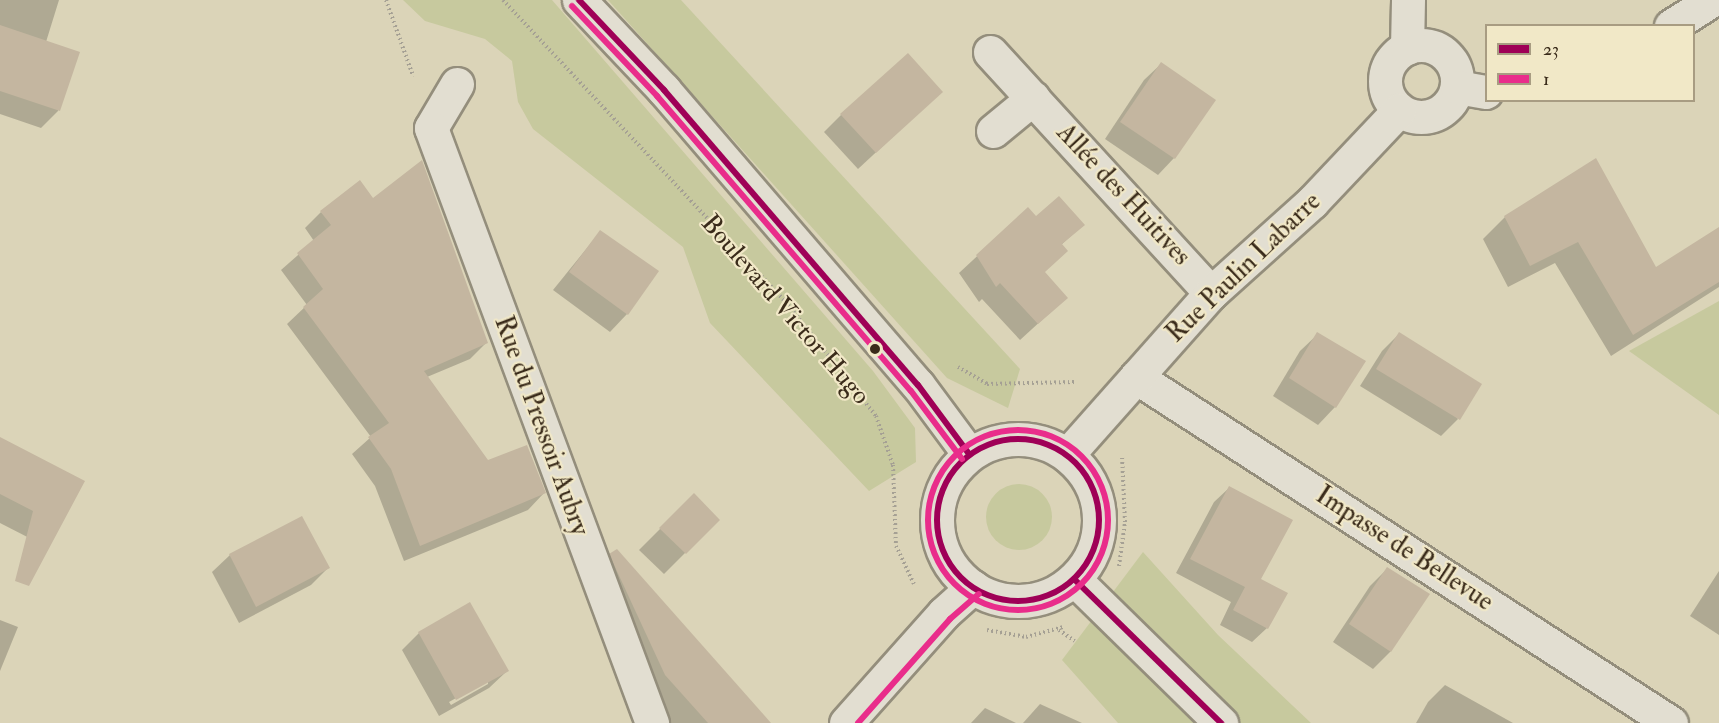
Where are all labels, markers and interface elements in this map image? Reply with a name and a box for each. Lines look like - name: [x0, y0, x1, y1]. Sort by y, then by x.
- legend: [1485, 24, 1695, 102]
- text: 23: [1543, 38, 1559, 61]
- text: 1: [1543, 68, 1549, 91]
- street label: Allée des Huitives: [1049, 118, 1197, 272]
- street label: Rue Paulin Labarre: [1160, 186, 1328, 350]
- street label: Boulevard Victor Hugo: [694, 209, 876, 411]
- street label: Rue du Pressoir Aubry: [487, 312, 595, 540]
- unlabelled marker: [869, 343, 881, 355]
- street label: Impasse de Bellevue: [1309, 480, 1499, 618]

